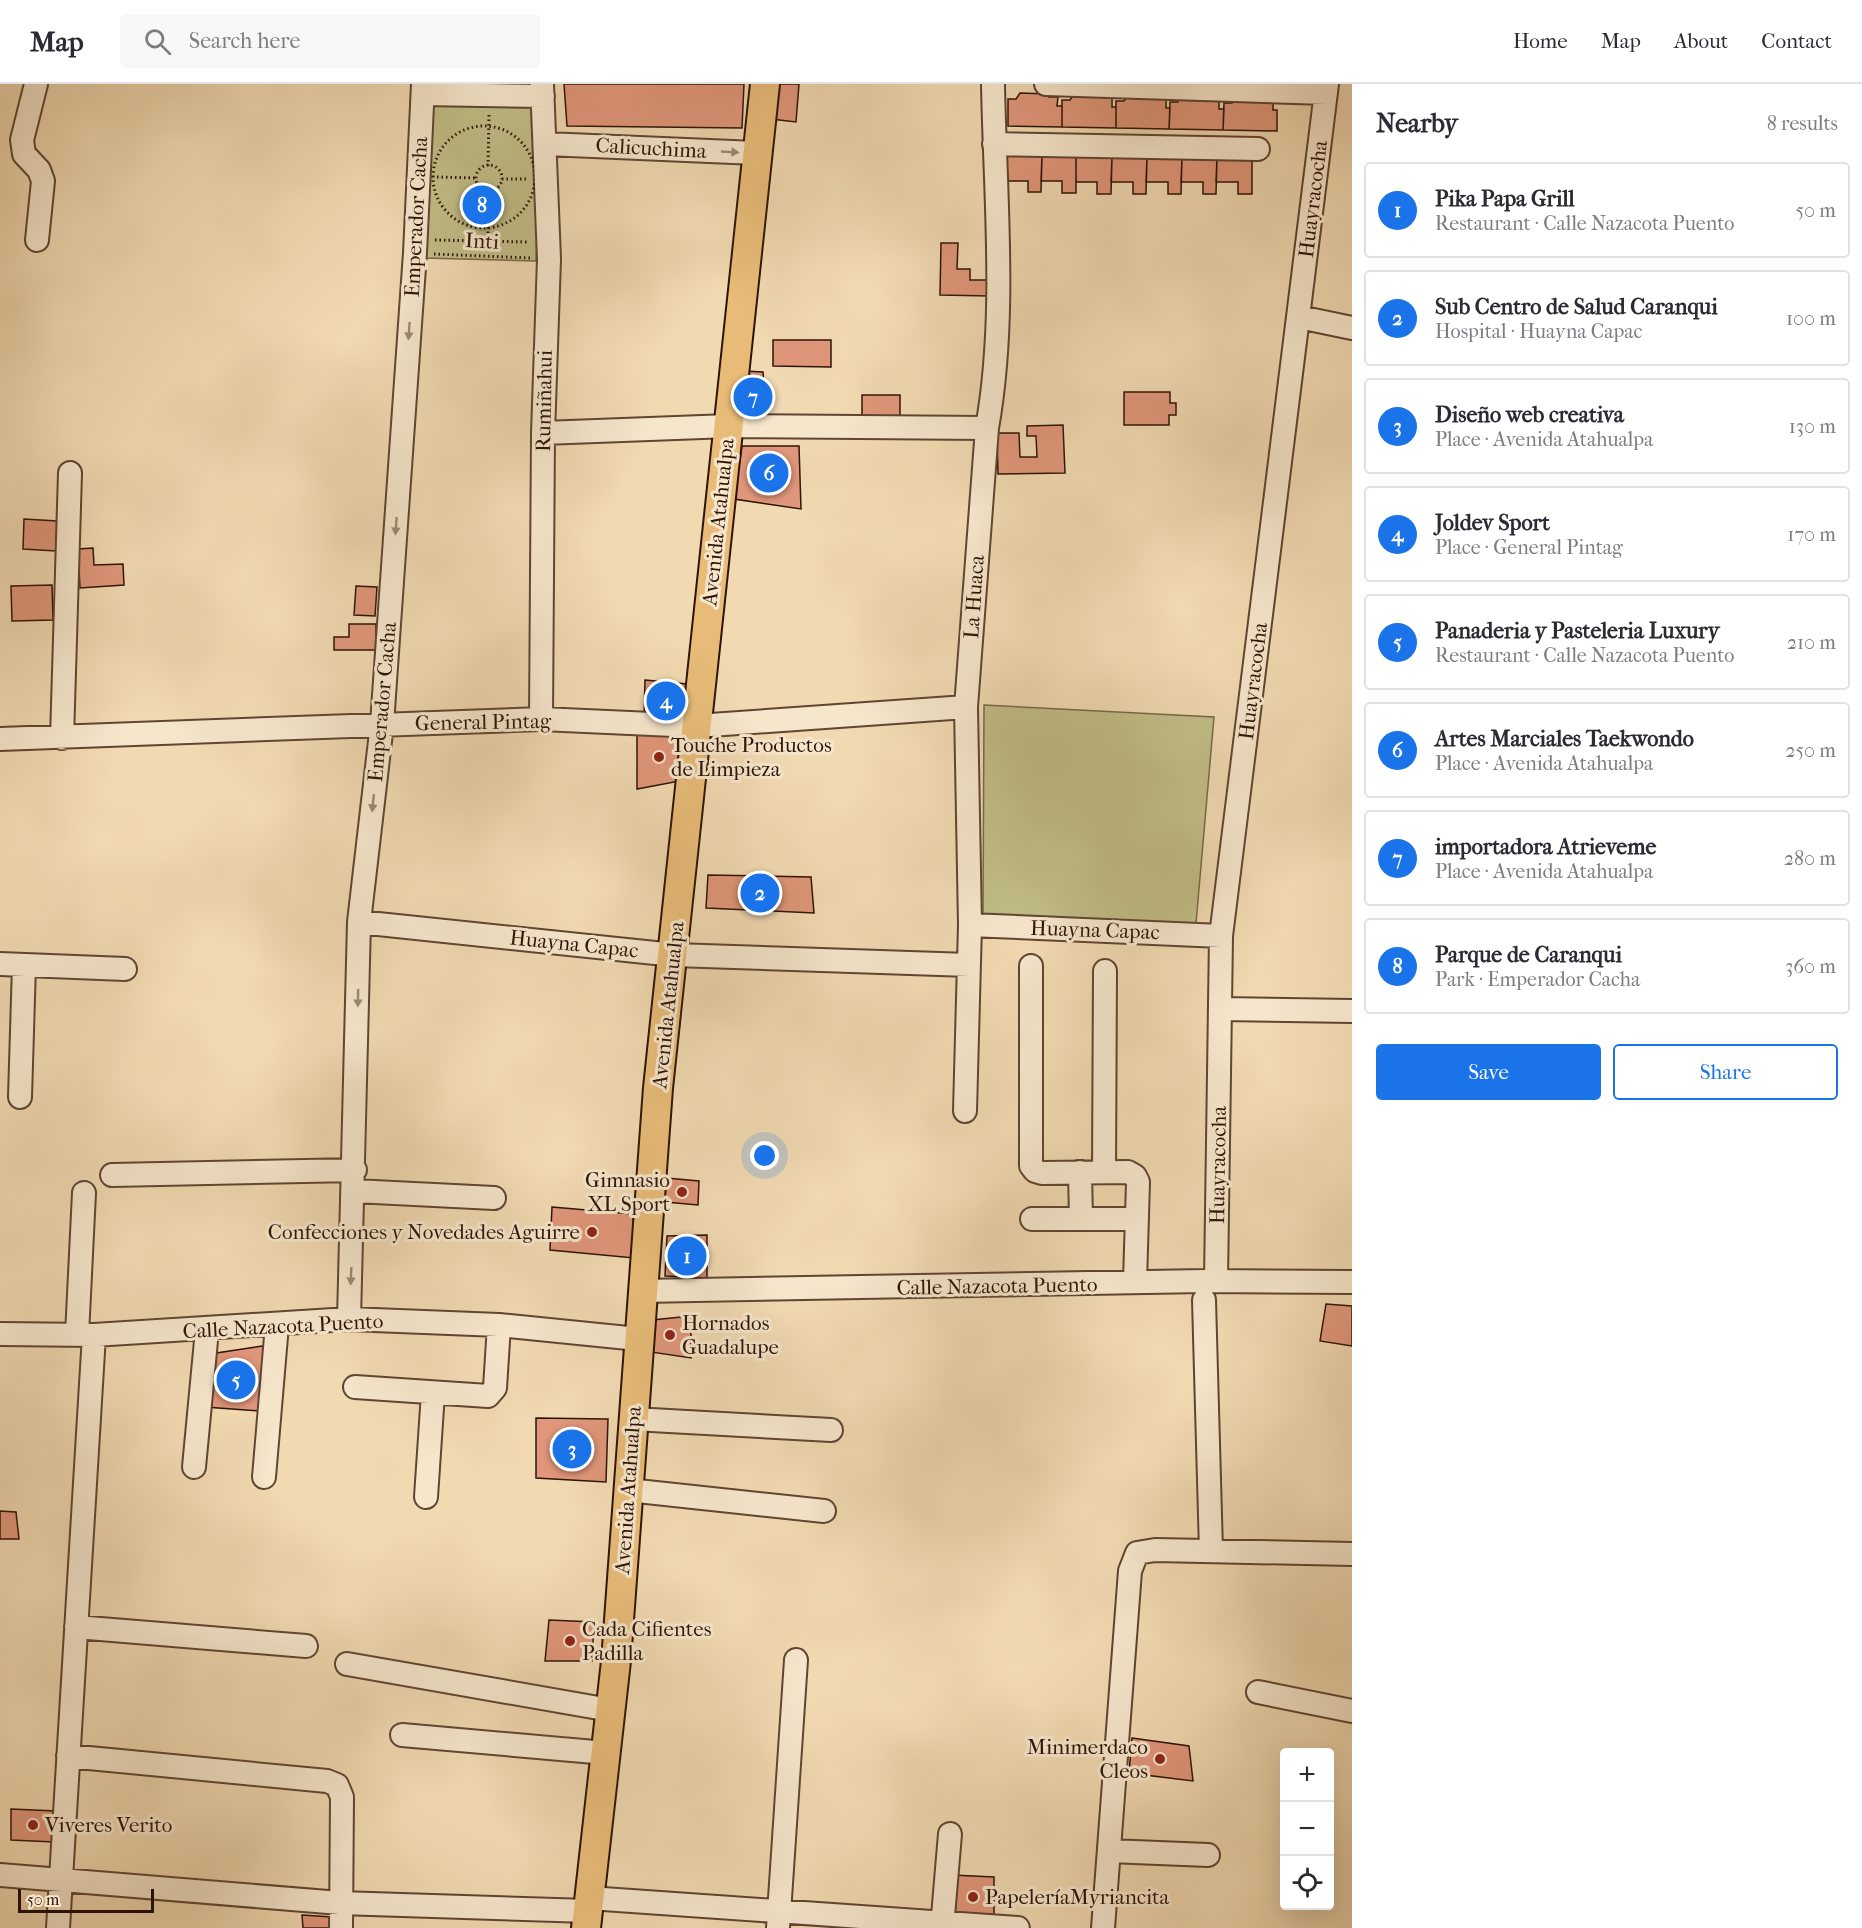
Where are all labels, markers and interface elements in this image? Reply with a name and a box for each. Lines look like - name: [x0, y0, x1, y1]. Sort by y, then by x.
- search box: [120, 14, 540, 68]
- text: Map: [30, 25, 84, 58]
- icon: search: [141, 25, 174, 58]
- text: Search here: [189, 28, 300, 54]
- text: Home: [1513, 29, 1568, 53]
- text: Map: [1601, 29, 1641, 53]
- text: About: [1674, 29, 1728, 53]
- text: Contact: [1761, 29, 1832, 53]
- text: Nearby: [1376, 108, 1458, 139]
- text: 8 results: [1767, 112, 1838, 135]
- street label: Calicuchima: [595, 133, 707, 163]
- street label: Emperador Cacha: [400, 136, 432, 298]
- street label: Huayracocha: [1294, 139, 1332, 259]
- one-way arrow: [721, 148, 740, 157]
- pin: 8: [462, 182, 502, 228]
- text: Pika Papa Grill: [1435, 186, 1575, 212]
- text: 1: [1394, 199, 1401, 222]
- text: 50 m: [1795, 199, 1836, 222]
- text: Restaurant · Calle Nazacota Puento: [1435, 212, 1735, 235]
- street label: Inti: [464, 228, 500, 254]
- text: Sub Centro de Salud Caranqui: [1435, 294, 1718, 320]
- text: 2: [1392, 307, 1403, 330]
- text: 100 m: [1786, 307, 1836, 330]
- text: Hospital · Huayna Capac: [1435, 320, 1642, 343]
- one-way arrow: [404, 322, 414, 341]
- street label: Rumiñahui: [531, 350, 557, 452]
- pin: 7: [734, 374, 772, 420]
- text: Diseño web creativa: [1435, 402, 1624, 428]
- text: 3: [1393, 415, 1402, 438]
- text: 130 m: [1789, 415, 1836, 438]
- text: Place · Avenida Atahualpa: [1435, 428, 1653, 451]
- street label: Avenida Atahualpa: [697, 437, 739, 608]
- pin: 6: [750, 450, 788, 496]
- text: Joldev Sport: [1435, 510, 1550, 536]
- one-way arrow: [391, 516, 400, 535]
- text: 4: [1392, 523, 1403, 546]
- text: 170 m: [1787, 523, 1836, 546]
- text: Place · General Pintag: [1435, 536, 1623, 559]
- street label: La Huaca: [959, 554, 989, 640]
- text: Panaderia y Pasteleria Luxury: [1435, 618, 1719, 644]
- street label: Emperador Cacha: [363, 621, 401, 783]
- street label: Huayracocha: [1234, 621, 1272, 741]
- text: 5: [1393, 631, 1402, 654]
- text: 210 m: [1787, 631, 1836, 654]
- text: Restaurant · Calle Nazacota Puento: [1435, 644, 1735, 667]
- pin: 4: [646, 678, 686, 724]
- street label: General Pintag: [415, 709, 552, 735]
- text: Artes Marciales Taekwondo: [1435, 726, 1694, 752]
- place label: Touche Productos de Limpieza: [671, 733, 832, 781]
- text: 6: [1392, 739, 1403, 762]
- text: 250 m: [1785, 739, 1836, 762]
- marker: Touche Productos de Limpieza: [652, 750, 666, 764]
- text: Place · Avenida Atahualpa: [1435, 752, 1653, 775]
- one-way arrow: [368, 794, 378, 813]
- text: importadora Atrieveme: [1435, 834, 1656, 860]
- text: 7: [1393, 847, 1402, 870]
- text: 280 m: [1784, 847, 1836, 870]
- text: Place · Avenida Atahualpa: [1435, 860, 1653, 883]
- pin: 2: [740, 870, 780, 916]
- street label: Huayna Capac: [1030, 916, 1160, 944]
- street label: Avenida Atahualpa: [647, 920, 689, 1091]
- street label: Huayna Capac: [508, 925, 640, 963]
- text: Parque de Caranqui: [1435, 942, 1622, 968]
- text: 8: [1392, 955, 1403, 978]
- text: 360 m: [1785, 955, 1836, 978]
- text: Park · Emperador Cacha: [1435, 968, 1640, 991]
- one-way arrow: [353, 988, 363, 1007]
- button: Save: [1376, 1044, 1601, 1100]
- button: Share: [1613, 1044, 1838, 1100]
- street label: Huayracocha: [1205, 1105, 1231, 1224]
- your location: [750, 1141, 779, 1170]
- place label: Gimnasio XL Sport: [585, 1168, 670, 1216]
- marker: Gimnasio XL Sport: [675, 1185, 689, 1199]
- place label: Confecciones y Novedades Aguirre: [268, 1220, 580, 1244]
- marker: Confecciones y Novedades Aguirre: [585, 1225, 599, 1239]
- pin: 1: [668, 1234, 706, 1278]
- one-way arrow: [346, 1267, 356, 1286]
- street label: Calle Nazacota Puento: [896, 1272, 1098, 1300]
- street label: Calle Nazacota Puento: [182, 1309, 384, 1343]
- place label: Hornados Guadalupe: [682, 1311, 779, 1359]
- marker: Hornados Guadalupe: [663, 1328, 677, 1342]
- pin: 5: [216, 1358, 256, 1402]
- street label: Avenida Atahualpa: [610, 1405, 646, 1576]
- pin: 3: [552, 1426, 592, 1472]
- place label: Cada Cifientes Padilla: [582, 1617, 712, 1665]
- marker: Cada Cifientes Padilla: [563, 1634, 577, 1648]
- place label: Minimerdaco Cleos: [1027, 1735, 1148, 1783]
- map controls: [1280, 1748, 1334, 1910]
- button: +: [1280, 1748, 1334, 1802]
- marker: Minimerdaco Cleos: [1153, 1752, 1167, 1766]
- button: −: [1280, 1802, 1334, 1856]
- place label: Viveres Verito: [44, 1813, 172, 1837]
- marker: Viveres Verito: [26, 1818, 40, 1832]
- button: locate: [1280, 1856, 1334, 1910]
- place label: PapeleríaMyriancita: [985, 1885, 1170, 1909]
- scale bar: [18, 1886, 154, 1914]
- text: 50 m: [27, 1890, 59, 1909]
- marker: PapeleríaMyriancita: [966, 1890, 980, 1904]

